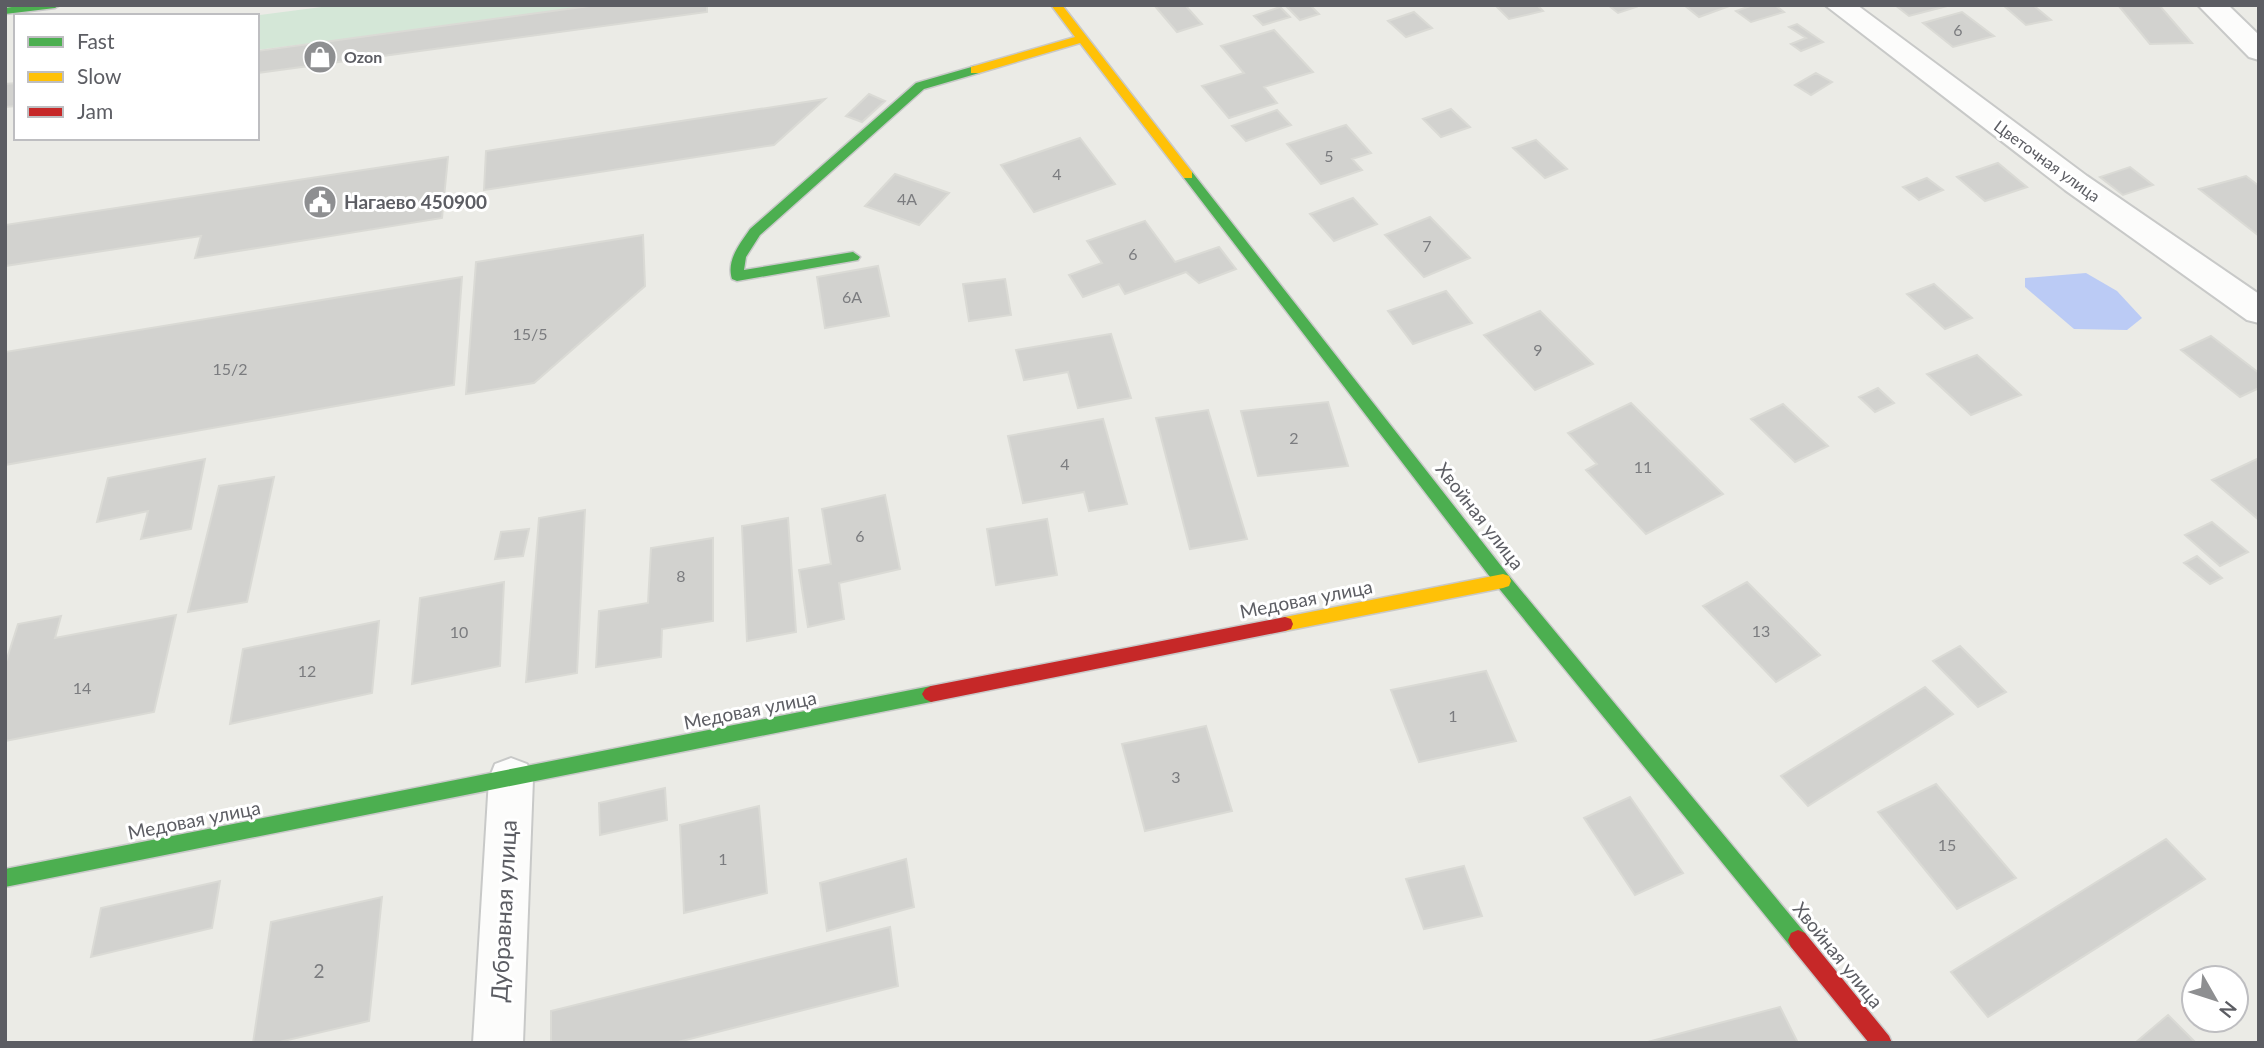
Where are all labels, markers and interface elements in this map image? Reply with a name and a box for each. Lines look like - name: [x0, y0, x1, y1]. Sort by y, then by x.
- legend: [14, 14, 259, 140]
- house number: 6: [1953, 20, 1963, 39]
- text: Fast: [77, 28, 115, 53]
- shop icon: Ozon: [301, 38, 339, 76]
- place label: Ozon: [344, 47, 382, 66]
- text: Slow: [77, 63, 122, 88]
- text: Jam: [77, 98, 113, 123]
- street label: Цветочная улица: [1991, 116, 2104, 205]
- house number: 5: [1324, 146, 1334, 165]
- house number: 4: [1052, 164, 1062, 183]
- public building icon: Нагаево 450900: [301, 183, 339, 221]
- house number: 4А: [897, 189, 917, 208]
- place label: Нагаево 450900: [344, 190, 487, 213]
- house number: 7: [1422, 236, 1432, 255]
- house number: 6: [1128, 244, 1138, 263]
- house number: 6А: [842, 287, 862, 306]
- house number: 15/5: [512, 324, 548, 343]
- house number: 9: [1533, 340, 1543, 359]
- house number: 15/2: [212, 359, 248, 378]
- house number: 2: [1289, 428, 1299, 447]
- house number: 4: [1060, 454, 1070, 473]
- house number: 11: [1634, 457, 1652, 476]
- street label: Хвойная улица: [1431, 458, 1529, 574]
- house number: 6: [855, 526, 865, 545]
- house number: 8: [676, 566, 686, 585]
- street label: Медовая улица: [1238, 574, 1374, 623]
- house number: 13: [1752, 621, 1770, 640]
- house number: 10: [450, 622, 468, 641]
- house number: 12: [298, 661, 316, 680]
- house number: 14: [73, 678, 91, 697]
- street label: Медовая улица: [682, 685, 818, 734]
- house number: 1: [1448, 706, 1458, 725]
- house number: 3: [1171, 767, 1181, 786]
- street label: Медовая улица: [126, 795, 262, 844]
- street label: Дубравная улица: [484, 819, 522, 1003]
- house number: 15: [1938, 835, 1956, 854]
- house number: 1: [718, 849, 728, 868]
- street label: Хвойная улица: [1789, 897, 1888, 1012]
- house number: 2: [313, 959, 325, 982]
- north arrow: [2180, 964, 2250, 1034]
- text: N: [2215, 997, 2242, 1023]

